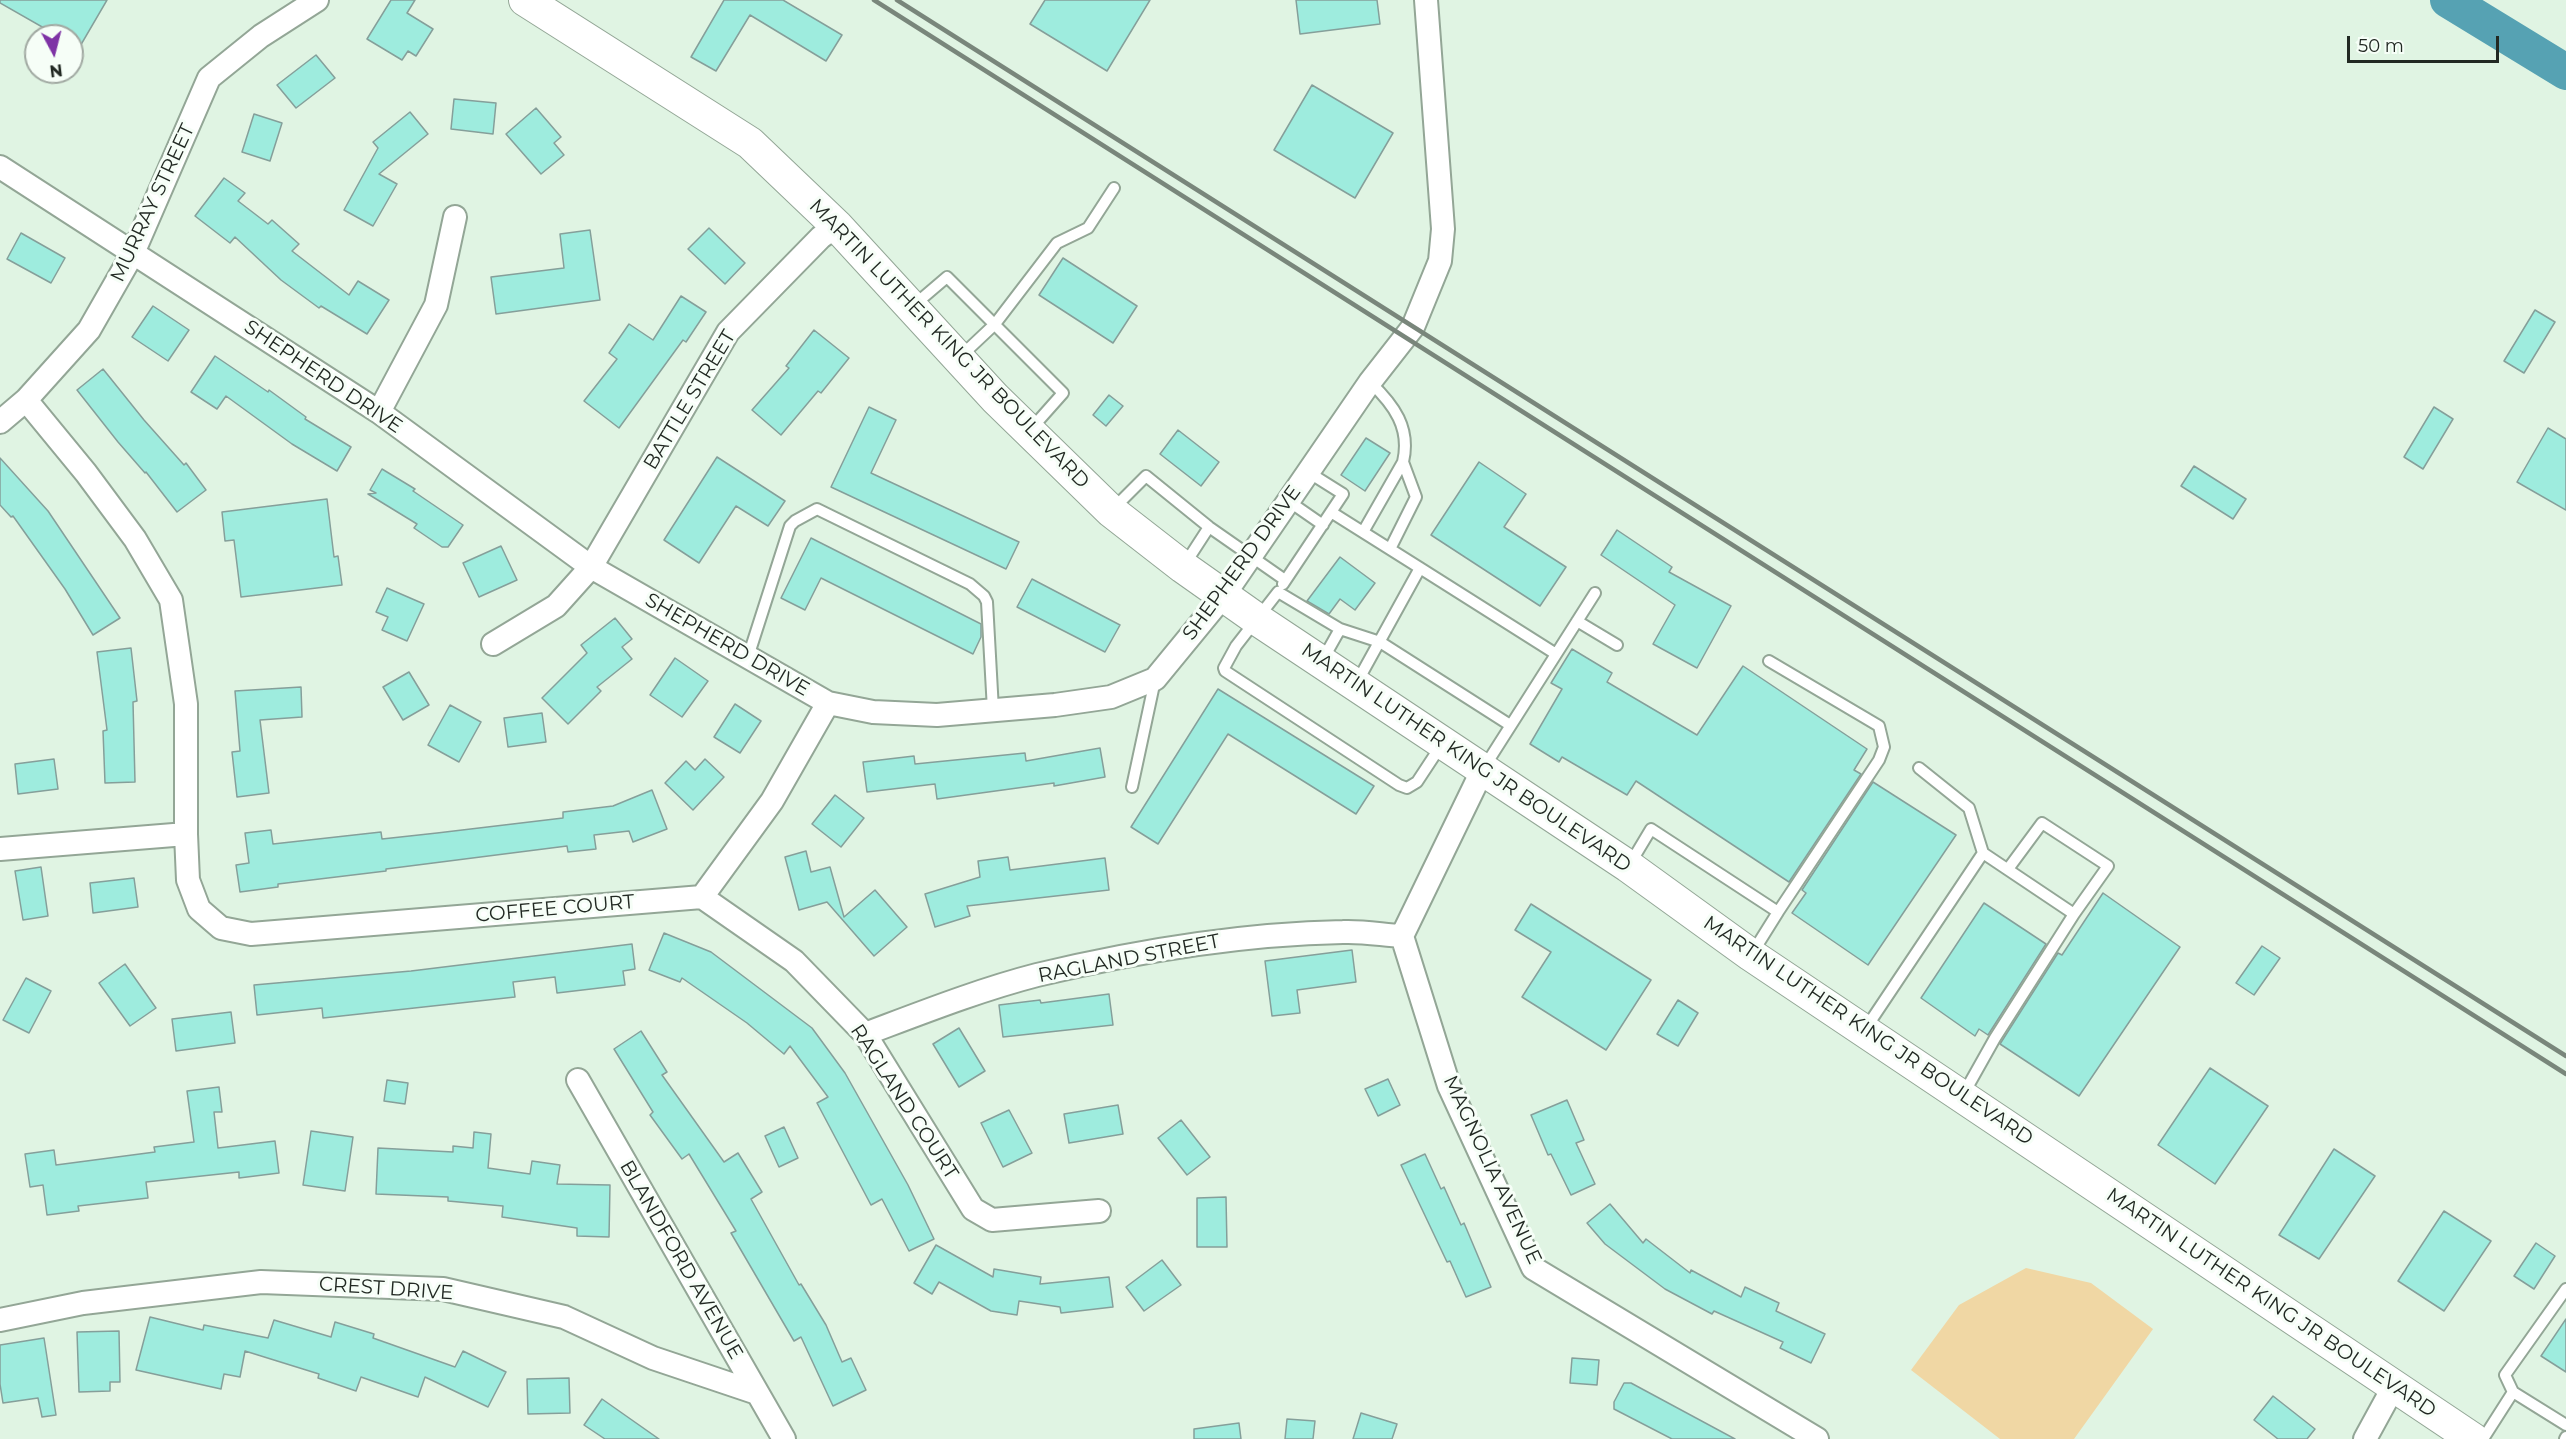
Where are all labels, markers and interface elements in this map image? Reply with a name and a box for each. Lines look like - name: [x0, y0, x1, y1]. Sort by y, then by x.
- north arrow: [24, 24, 84, 84]
- scale bar: [2350, 24, 2502, 62]
- text: 50 m: [2358, 35, 2404, 57]
- text: N: [48, 60, 64, 81]
- street label: MURRAY STREET: [106, 120, 200, 286]
- street label: MARTIN LUTHER KING JR BOULEVARD: [804, 194, 1094, 494]
- street label: SHEPHERD DRIVE: [239, 315, 407, 439]
- street label: BATTLE STREET: [639, 326, 741, 474]
- street label: SHEPHERD DRIVE: [1178, 481, 1306, 645]
- street label: SHEPHERD DRIVE: [641, 588, 813, 702]
- street label: MARTIN LUTHER KING JR BOULEVARD: [1296, 638, 1636, 878]
- street label: COFFEE COURT: [475, 890, 635, 928]
- street label: MARTIN LUTHER KING JR BOULEVARD: [1698, 911, 2038, 1151]
- street label: RAGLAND STREET: [1036, 930, 1222, 988]
- street label: RAGLAND COURT: [845, 1020, 963, 1184]
- street label: MAGNOLIA AVENUE: [1438, 1072, 1546, 1268]
- street label: BLANDFORD AVENUE: [614, 1156, 748, 1364]
- street label: MARTIN LUTHER KING JR BOULEVARD: [2101, 1183, 2441, 1423]
- street label: CREST DRIVE: [318, 1272, 454, 1306]

